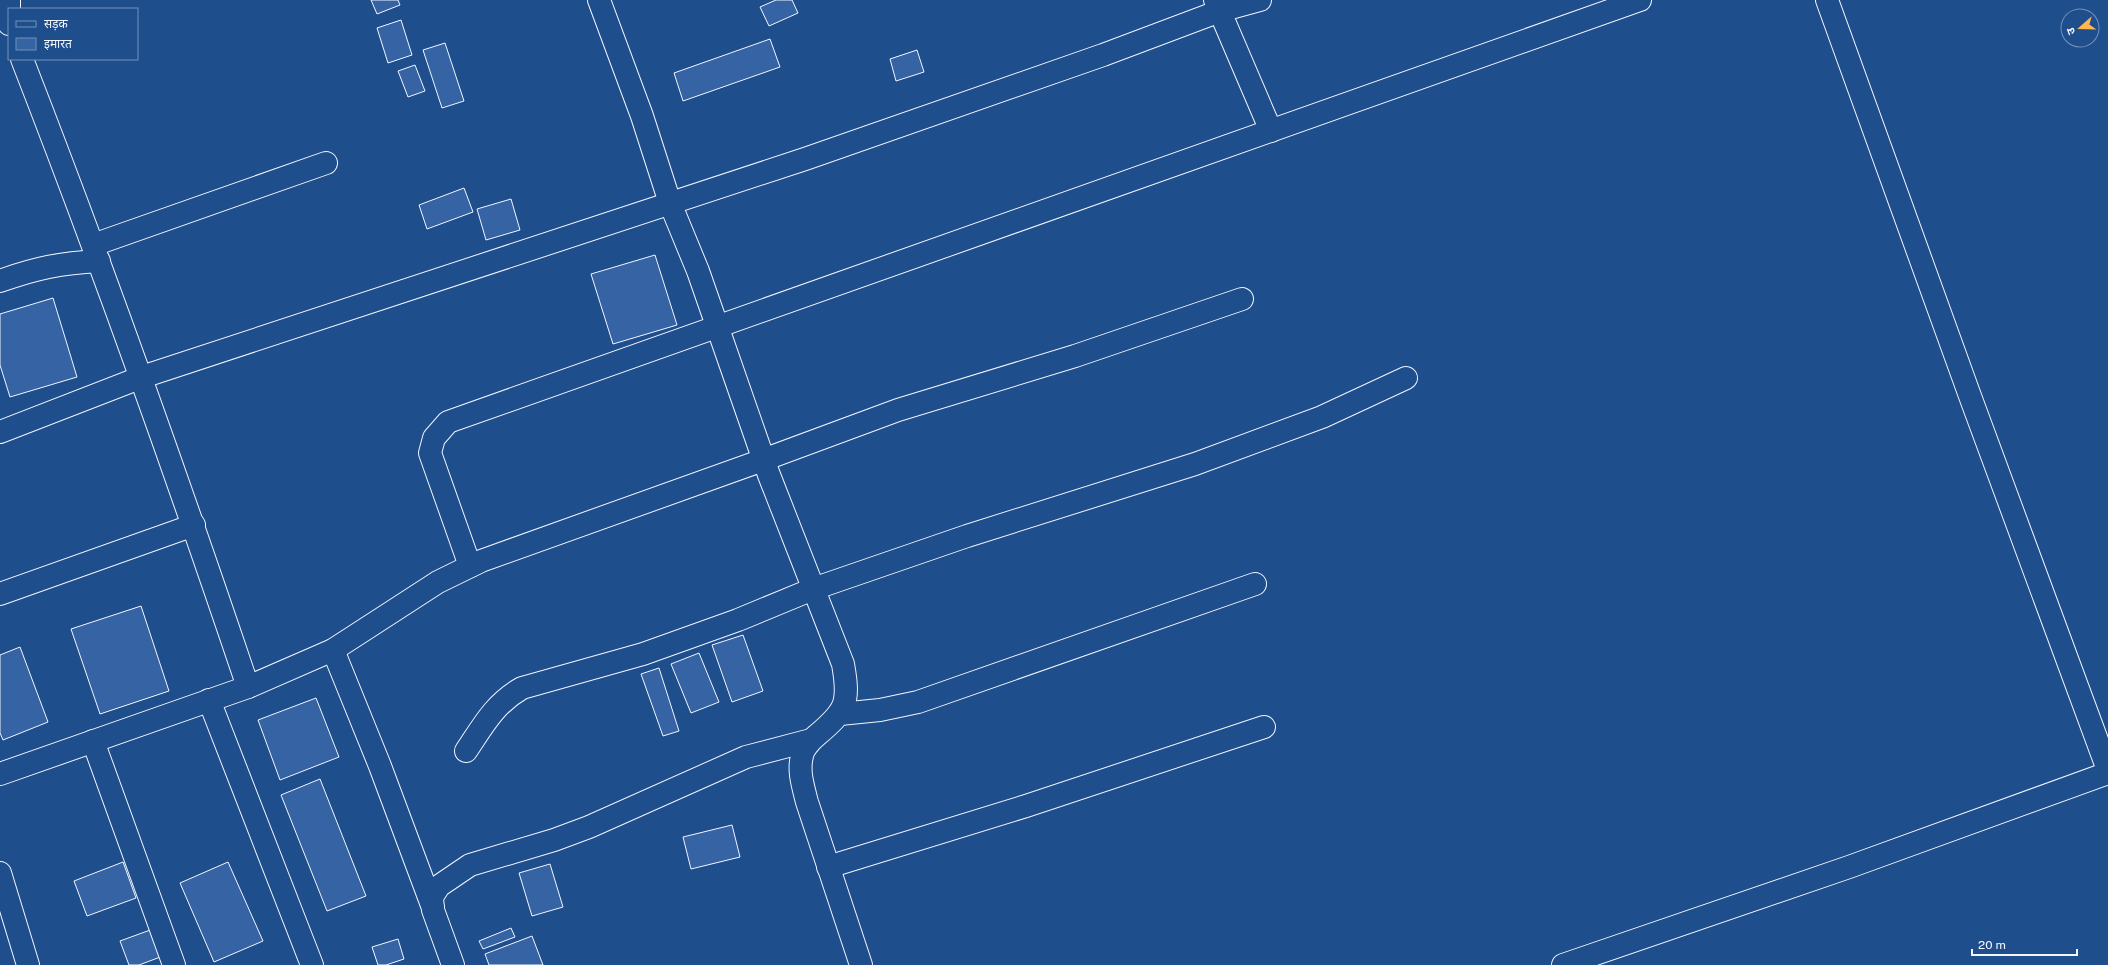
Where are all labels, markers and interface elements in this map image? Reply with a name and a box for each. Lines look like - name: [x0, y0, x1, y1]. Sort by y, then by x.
- legend: [8, 8, 138, 60]
- north arrow: [2060, 8, 2100, 48]
- text: सड़क: [44, 17, 69, 31]
- text: उ: [2064, 26, 2077, 36]
- text: इमारत: [44, 37, 73, 51]
- scale bar: [1972, 931, 2077, 957]
- text: 20 m: [1978, 938, 2006, 952]

